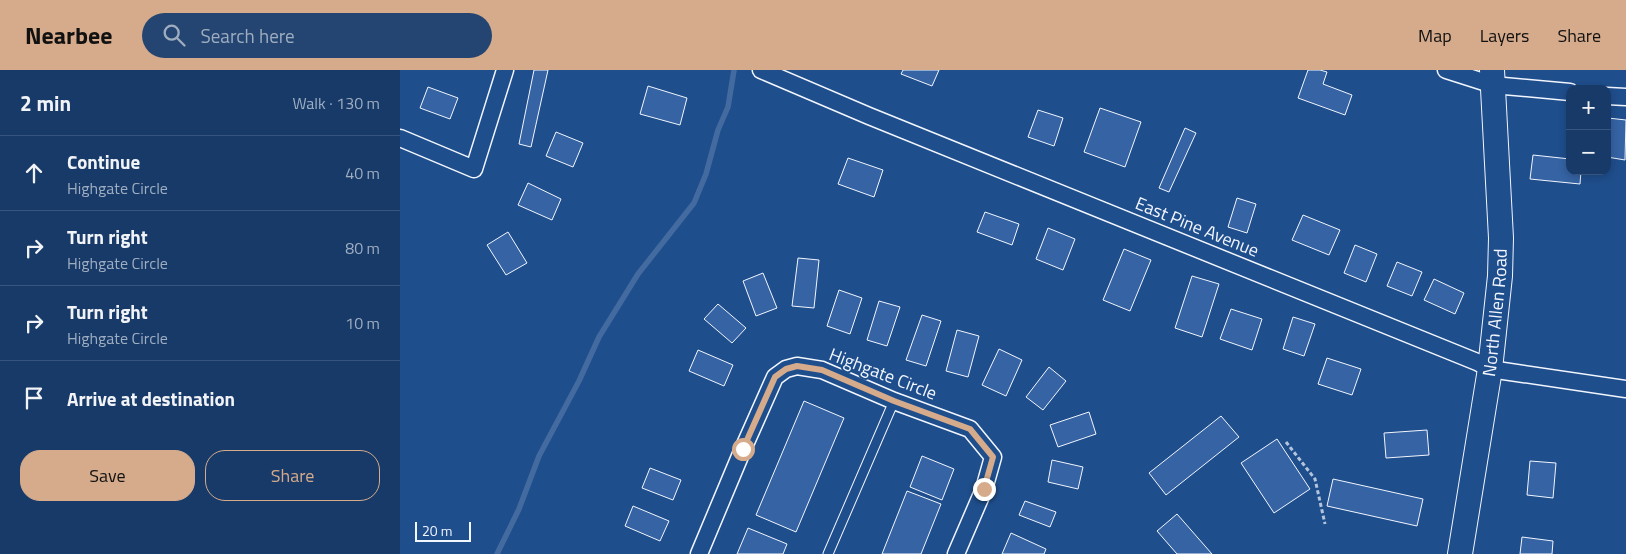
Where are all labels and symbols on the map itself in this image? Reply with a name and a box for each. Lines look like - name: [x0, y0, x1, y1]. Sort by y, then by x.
- street label: East Pine Avenue: [1131, 189, 1263, 264]
- street label: North Allen Road: [1475, 248, 1514, 379]
- street label: Highgate Circle: [825, 341, 941, 406]
- route start: [732, 438, 755, 461]
- route end: [973, 478, 996, 501]
- scale bar: [415, 519, 471, 542]

